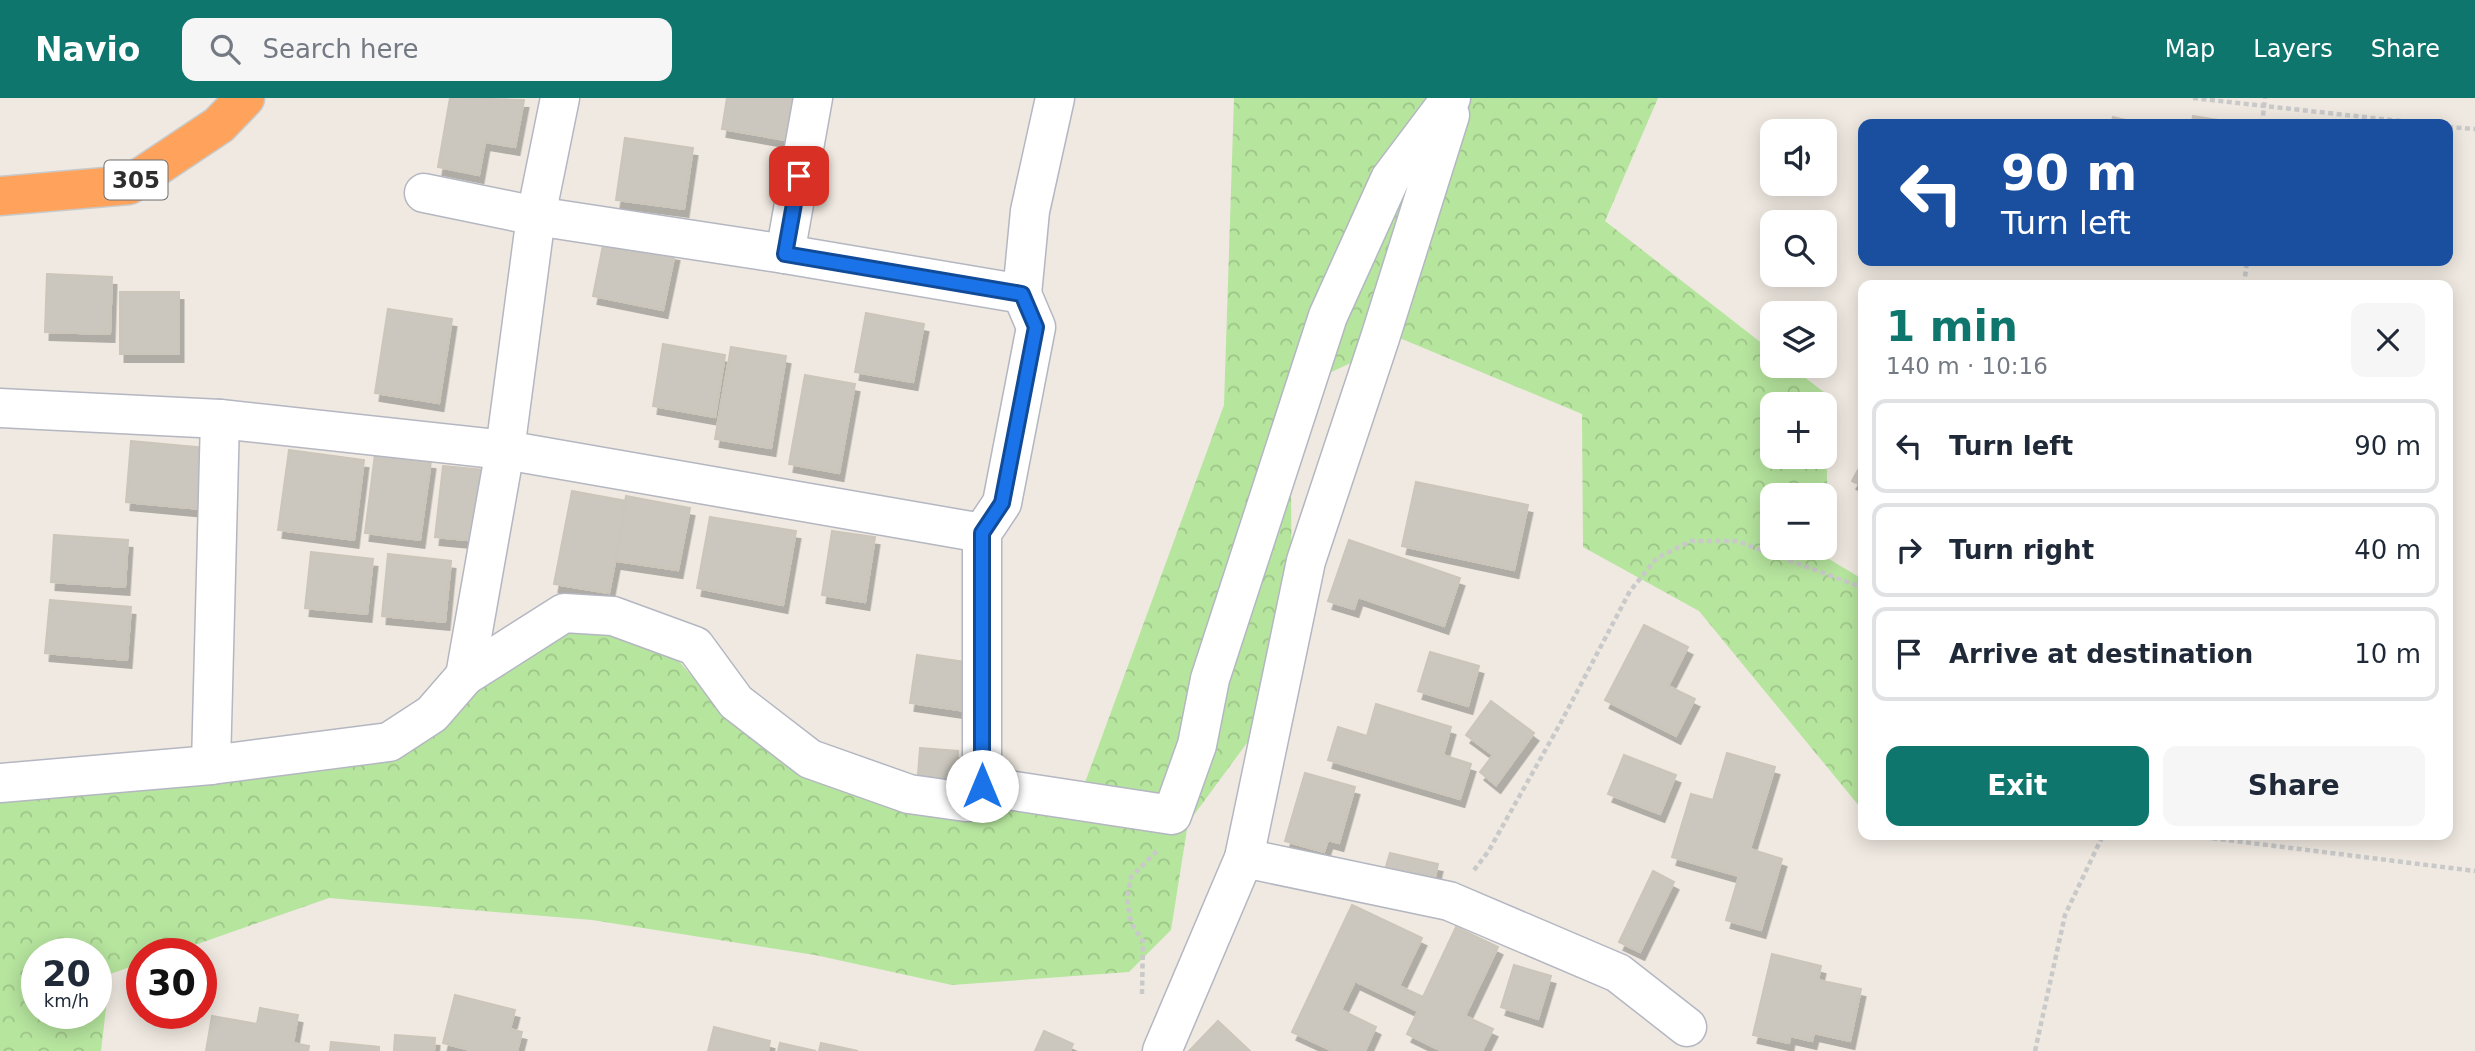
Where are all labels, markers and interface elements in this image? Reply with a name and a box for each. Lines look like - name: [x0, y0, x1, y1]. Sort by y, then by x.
- search box: [182, 18, 672, 81]
- text: Navio: [35, 30, 140, 69]
- icon: search: [206, 30, 244, 68]
- text: Search here: [262, 34, 419, 64]
- text: Map: [2165, 35, 2215, 63]
- text: Layers: [2253, 35, 2333, 63]
- text: Share: [2371, 35, 2440, 63]
- map controls: [1760, 119, 1837, 560]
- button: sound: [1760, 119, 1837, 196]
- text: 90 m: [2001, 145, 2137, 202]
- pin: [769, 146, 829, 206]
- icon: left: [1886, 147, 1977, 238]
- icon: arrive: [780, 157, 818, 195]
- road number: 305: [104, 160, 168, 200]
- text: Turn left: [2001, 204, 2131, 242]
- button: search: [1760, 210, 1837, 287]
- button: layers: [1760, 301, 1837, 378]
- text: 1 min: [1886, 302, 2018, 351]
- button: close: [2351, 303, 2425, 377]
- text: 140 m · 10:16: [1886, 353, 2048, 379]
- button: +: [1760, 392, 1837, 469]
- icon: left: [1890, 427, 1928, 465]
- text: Turn left: [1949, 431, 2073, 461]
- text: 90 m: [2354, 431, 2421, 461]
- button: −: [1760, 483, 1837, 560]
- icon: right: [1890, 531, 1928, 569]
- text: Turn right: [1949, 535, 2094, 565]
- text: 40 m: [2354, 535, 2421, 565]
- icon: arrive: [1890, 635, 1928, 673]
- text: Arrive at destination: [1949, 639, 2253, 669]
- text: 10 m: [2354, 639, 2421, 669]
- button: Exit: [1886, 746, 2149, 826]
- button: Share: [2163, 746, 2425, 826]
- position arrow: [945, 749, 1019, 823]
- speed limit sign: 30: [126, 938, 217, 1029]
- text: 20: [42, 954, 91, 994]
- text: km/h: [44, 990, 89, 1011]

